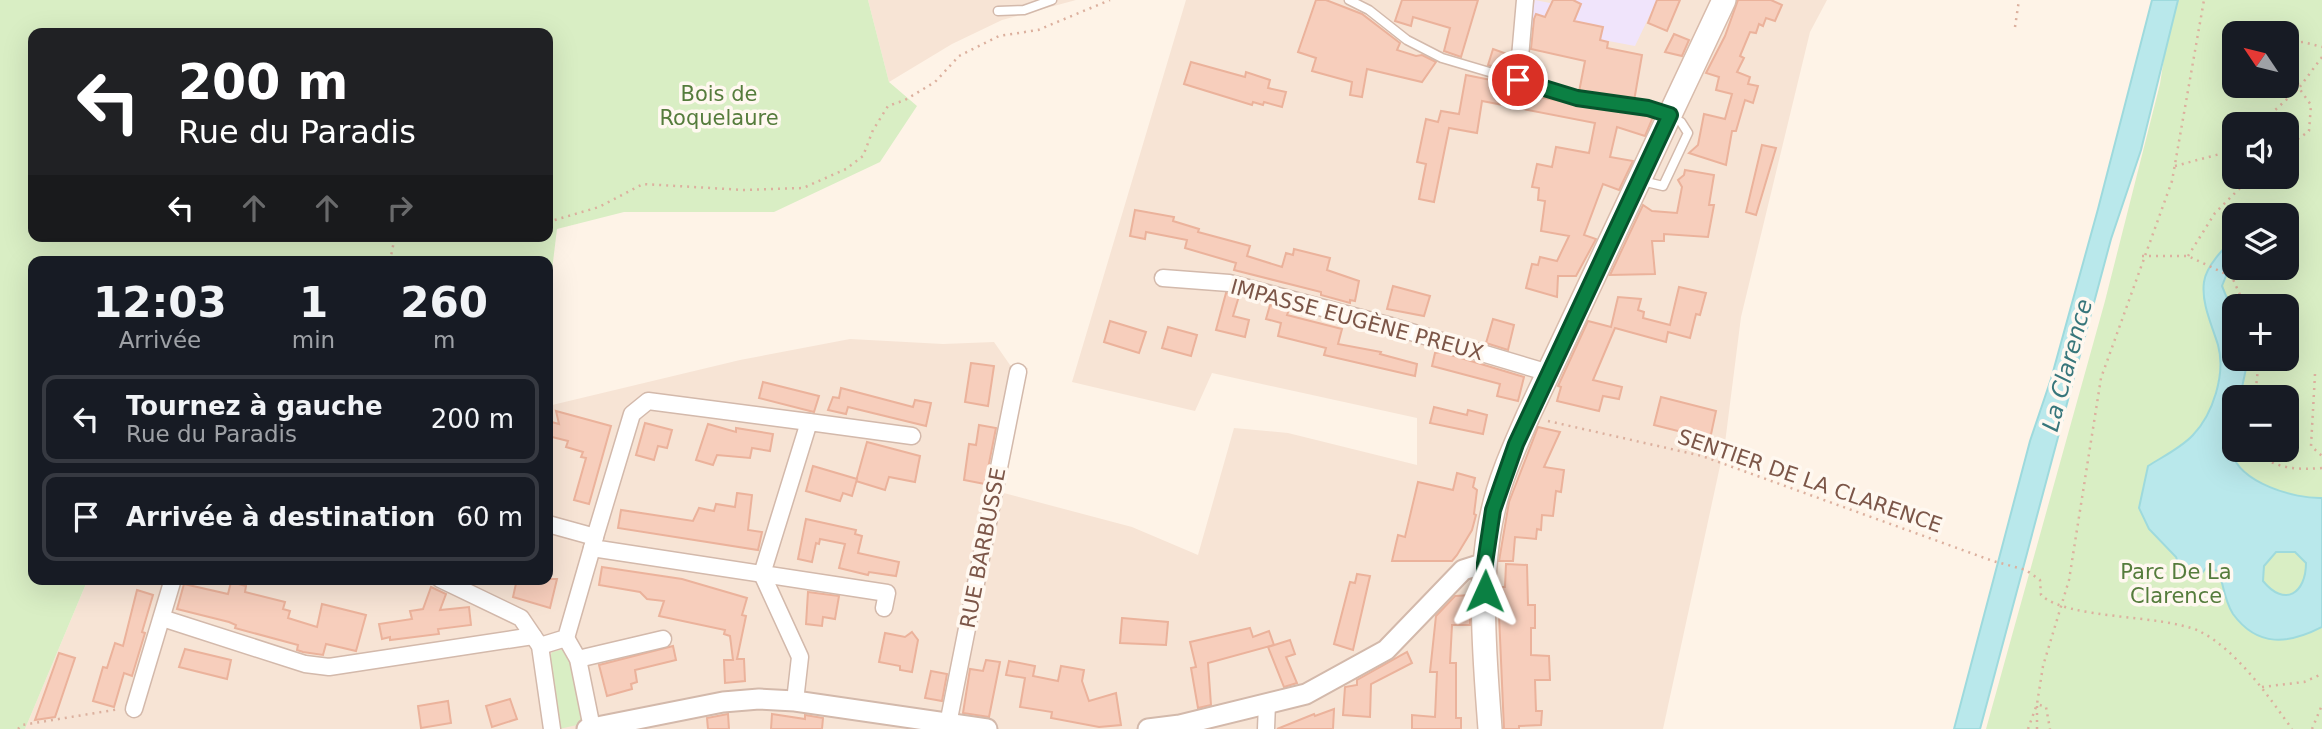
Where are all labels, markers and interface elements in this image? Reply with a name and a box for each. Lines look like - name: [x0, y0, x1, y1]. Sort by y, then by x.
- north arrow: [2222, 21, 2300, 98]
- map controls: [2222, 21, 2299, 462]
- pin: [1488, 50, 1548, 110]
- text: 200 m: [178, 54, 348, 111]
- icon: left: [63, 56, 154, 147]
- icon: arrive: [1499, 61, 1537, 99]
- park label: Bois de Roquelaure: [659, 82, 779, 130]
- button: sound: [2222, 112, 2299, 189]
- text: Rue du Paradis: [178, 113, 416, 151]
- icon: left: [162, 189, 200, 227]
- icon: ahead: [235, 189, 273, 227]
- icon: ahead: [308, 189, 346, 227]
- icon: right: [381, 189, 419, 227]
- button: layers: [2222, 203, 2299, 280]
- street label: IMPASSE EUGÈNE PREUX: [1228, 274, 1486, 365]
- text: 12:03: [93, 278, 227, 327]
- text: 1: [299, 278, 328, 327]
- text: 260: [400, 278, 488, 327]
- button: +: [2222, 294, 2299, 371]
- water label: La Clarence: [2037, 296, 2097, 434]
- text: Arrivée: [119, 327, 201, 353]
- text: min: [292, 327, 335, 353]
- text: m: [433, 327, 455, 353]
- button: −: [2222, 385, 2299, 462]
- text: Tournez à gauche: [126, 391, 383, 421]
- icon: left: [67, 400, 105, 438]
- text: 200 m: [431, 404, 514, 434]
- text: Rue du Paradis: [126, 421, 297, 447]
- street label: SENTIER DE LA CLARENCE: [1675, 424, 1945, 538]
- street label: RUE BARBUSSE: [956, 466, 1010, 630]
- icon: arrive: [67, 498, 105, 536]
- text: Arrivée à destination: [126, 502, 435, 532]
- text: 60 m: [456, 502, 523, 532]
- position arrow: [1448, 554, 1522, 628]
- park label: Parc De La Clarence: [2120, 560, 2232, 608]

